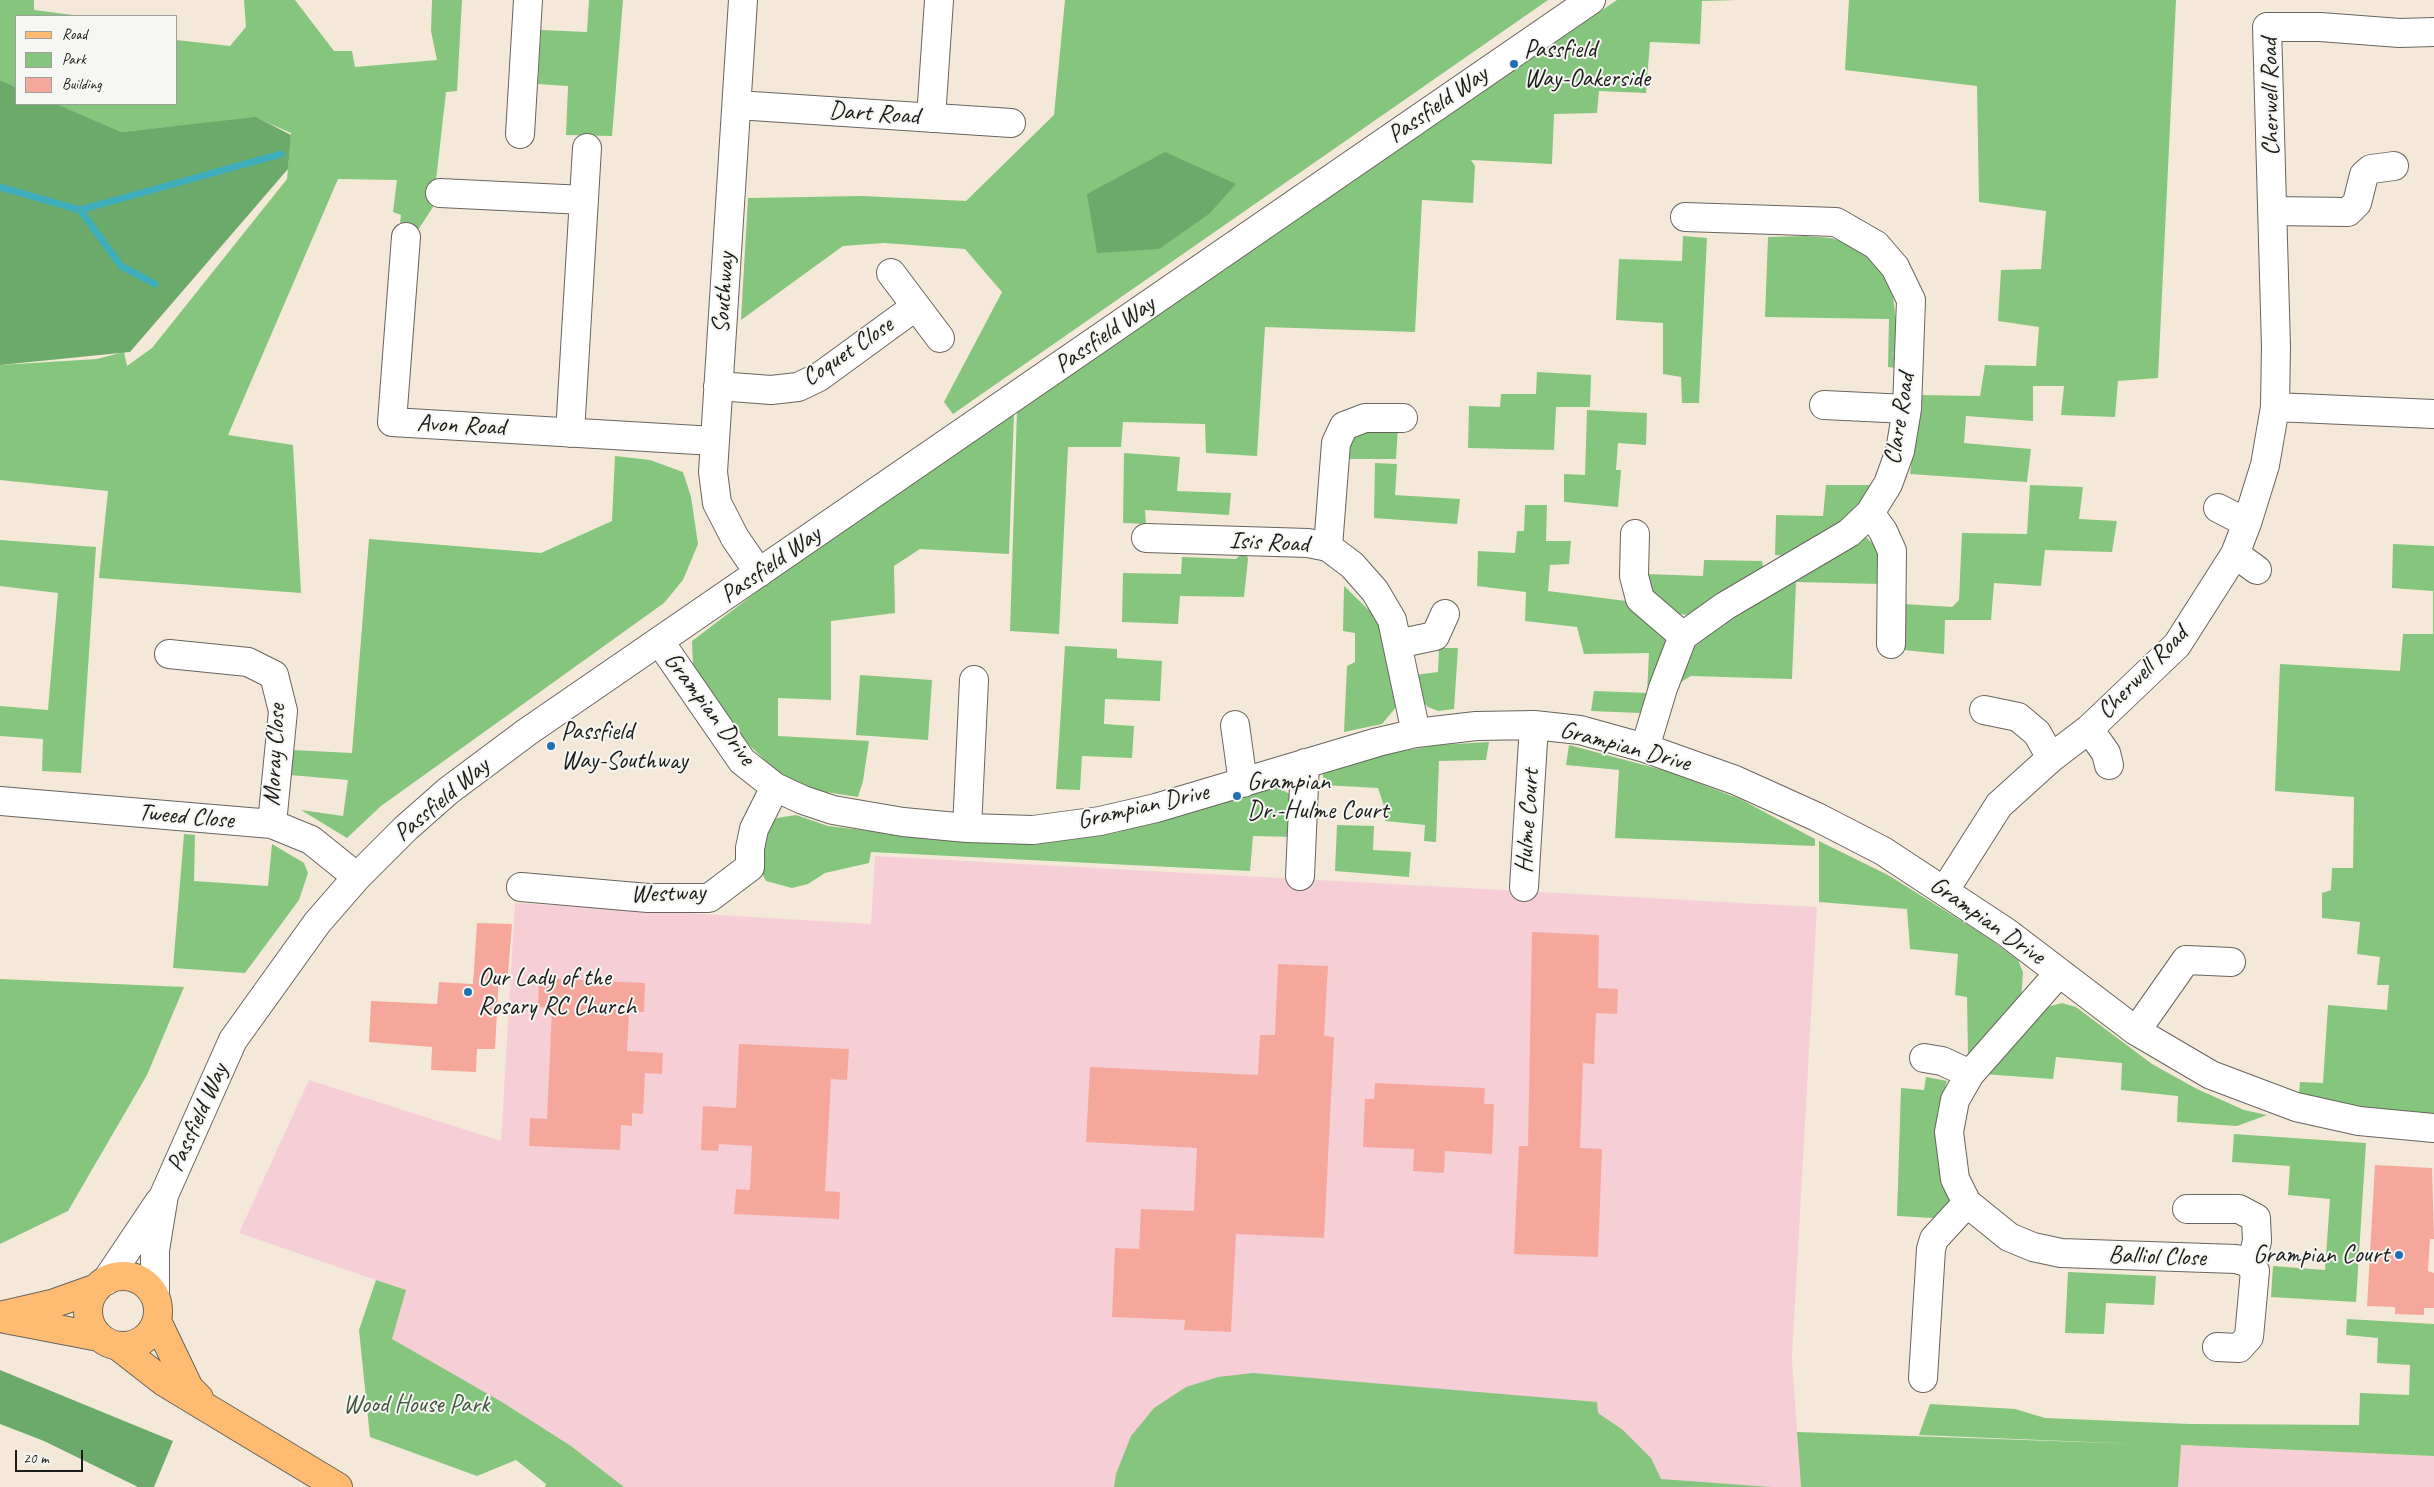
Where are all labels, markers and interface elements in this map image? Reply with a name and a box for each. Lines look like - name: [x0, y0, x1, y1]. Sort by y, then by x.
- legend: [15, 15, 178, 105]
- text: Road: [62, 25, 87, 44]
- place label: Passfield Way-Oakerside: [1524, 35, 1650, 94]
- street label: Cherwell Road: [2255, 38, 2287, 156]
- text: Park: [62, 50, 86, 69]
- marker: Passfield Way-Oakerside: [1508, 58, 1520, 70]
- street label: Passfield Way: [1382, 60, 1494, 150]
- text: Building: [62, 75, 101, 94]
- street label: Dart Road: [828, 96, 920, 132]
- street label: Southway: [706, 251, 742, 335]
- street label: Passfield Way: [1049, 290, 1161, 380]
- street label: Coquet Close: [797, 311, 899, 393]
- street label: Clare Road: [1878, 371, 1922, 467]
- street label: Avon Road: [416, 409, 506, 443]
- street label: Passfield Way: [715, 520, 827, 610]
- street label: Isis Road: [1229, 526, 1309, 560]
- street label: Cherwell Road: [2091, 620, 2195, 726]
- street label: Grampian Drive: [657, 647, 761, 771]
- street label: Moray Close: [257, 703, 293, 807]
- street label: Grampian Drive: [1556, 715, 1694, 779]
- place label: Passfield Way-Southway: [561, 717, 687, 776]
- marker: Passfield Way-Southway: [545, 740, 557, 752]
- street label: Passfield Way: [388, 751, 496, 849]
- place label: Grampian Dr.-Hulme Court: [1247, 767, 1388, 826]
- street label: Hulme Court: [1509, 768, 1547, 874]
- street label: Grampian Drive: [1074, 777, 1212, 837]
- marker: Grampian Dr.-Hulme Court: [1231, 790, 1243, 802]
- street label: Tweed Close: [137, 798, 235, 836]
- street label: Grampian Drive: [1924, 870, 2050, 972]
- street label: Westway: [630, 878, 706, 910]
- place label: Our Lady of the Rosary RC Church: [478, 963, 636, 1022]
- marker: Our Lady of the Rosary RC Church: [462, 986, 474, 998]
- street label: Passfield Way: [161, 1059, 235, 1177]
- street label: Balliol Close: [2108, 1240, 2206, 1274]
- place label: Grampian Court: [2253, 1240, 2389, 1270]
- marker: Grampian Court: [2393, 1249, 2405, 1261]
- park label: Wood House Park: [343, 1390, 489, 1420]
- scale bar: [18, 1440, 85, 1472]
- text: 20 m: [23, 1449, 49, 1468]

